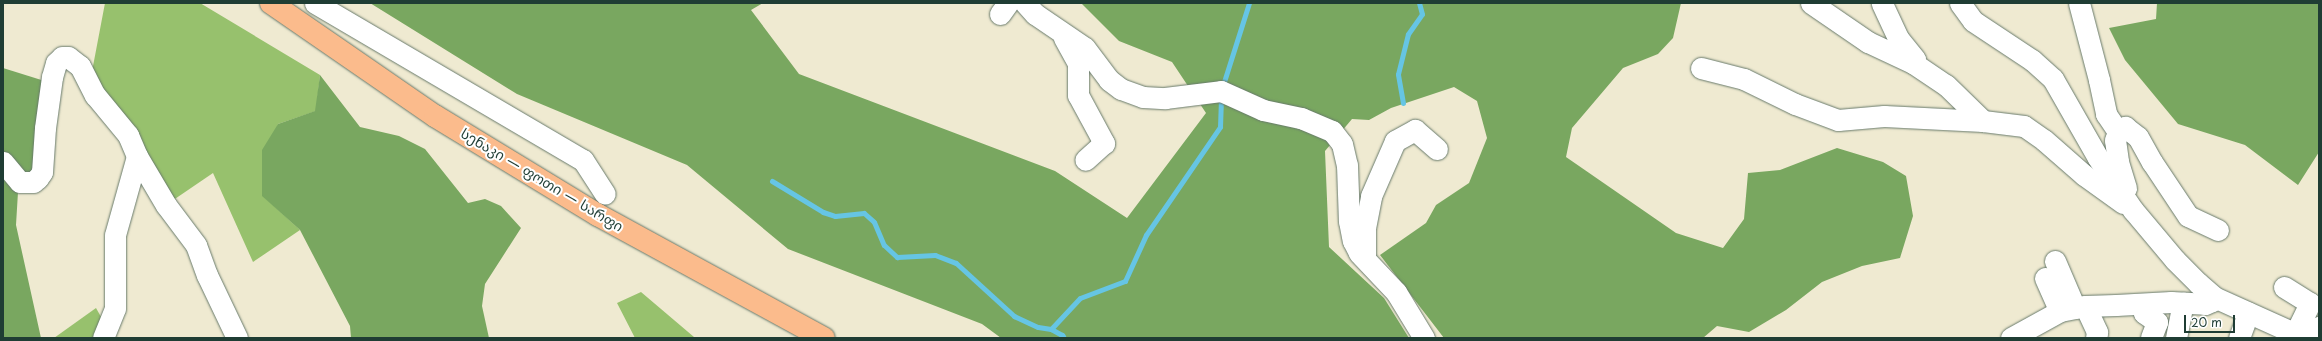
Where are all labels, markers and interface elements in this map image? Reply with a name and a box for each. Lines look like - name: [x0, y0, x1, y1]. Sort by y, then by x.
- street label: სენაკი — ფოთი — სარფი: [458, 125, 626, 235]
- scale bar: [2186, 307, 2237, 333]
- text: 20 m: [2191, 313, 2222, 331]

